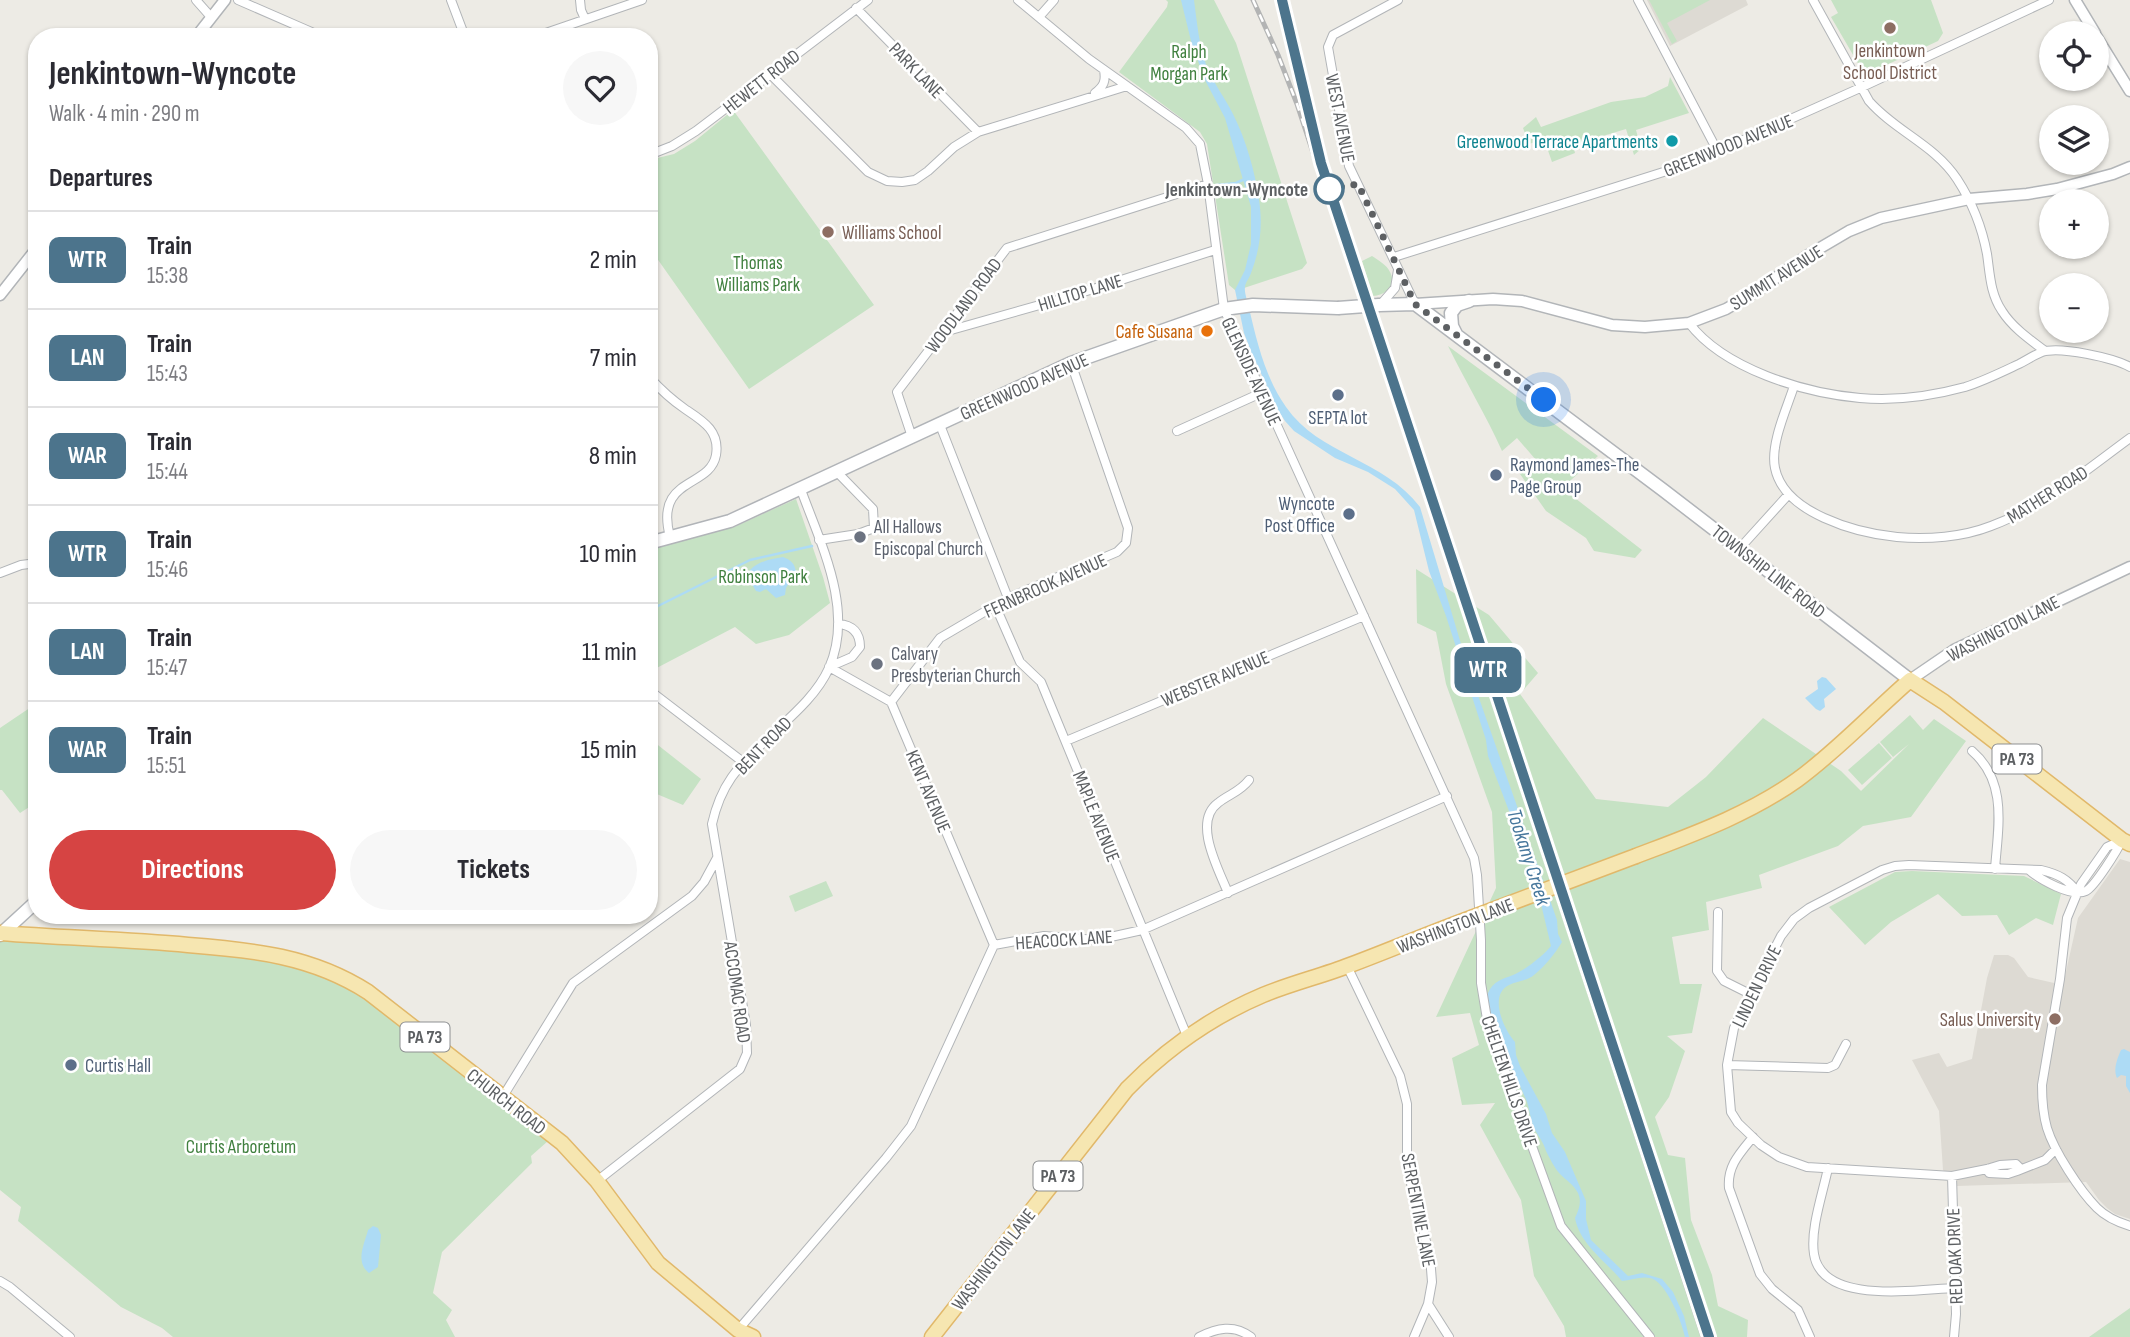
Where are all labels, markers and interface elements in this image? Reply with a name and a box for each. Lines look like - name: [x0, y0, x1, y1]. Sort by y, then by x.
- marker: Jenkintown School District: [1882, 20, 1898, 36]
- map controls: [2039, 21, 2109, 343]
- button: locate: [2039, 21, 2109, 91]
- street label: PARK LANE: [884, 38, 948, 104]
- place label: Jenkintown School District: [1843, 40, 1937, 85]
- park label: Ralph Morgan Park: [1150, 41, 1229, 86]
- street label: HEWETT ROAD: [719, 45, 805, 119]
- button: heart: [563, 51, 637, 125]
- text: Jenkintown-Wyncote: [49, 54, 296, 94]
- street label: WEST AVENUE: [1320, 72, 1359, 165]
- text: Walk · 4 min · 290 m: [49, 100, 200, 128]
- button: layers: [2039, 105, 2109, 175]
- street label: GREENWOOD AVENUE: [1660, 110, 1797, 183]
- place label: Greenwood Terrace Apartments: [1457, 131, 1658, 154]
- marker: Greenwood Terrace Apartments: [1664, 133, 1680, 149]
- text: Departures: [49, 163, 153, 194]
- marker: Jenkintown-Wyncote: [1314, 174, 1344, 204]
- place label: Jenkintown-Wyncote: [1165, 179, 1308, 202]
- button: +: [2039, 189, 2109, 259]
- place label: Williams School: [842, 222, 941, 245]
- marker: Williams School: [820, 224, 836, 240]
- text: Train: [147, 231, 192, 262]
- street label: SUMMIT AVENUE: [1726, 241, 1828, 316]
- text: WTR: [68, 245, 107, 274]
- text: 2 min: [589, 245, 637, 276]
- park label: Thomas Williams Park: [716, 252, 801, 297]
- street label: WOODLAND ROAD: [921, 254, 1007, 358]
- text: 15:38: [147, 262, 188, 290]
- street label: HILLTOP LANE: [1035, 270, 1125, 317]
- button: −: [2039, 273, 2109, 343]
- street label: GLENSIDE AVENUE: [1215, 314, 1286, 430]
- place label: Cafe Susana: [1115, 321, 1193, 344]
- marker: Cafe Susana: [1199, 323, 1215, 339]
- text: Train: [147, 329, 192, 360]
- text: LAN: [71, 343, 104, 372]
- text: 7 min: [590, 343, 637, 374]
- street label: GREENWOOD AVENUE: [957, 349, 1092, 426]
- text: 15:43: [147, 360, 188, 388]
- your location: [1526, 382, 1561, 417]
- marker: SEPTA lot: [1330, 387, 1346, 403]
- place label: SEPTA lot: [1308, 407, 1368, 430]
- text: Train: [147, 427, 192, 458]
- text: WAR: [68, 441, 107, 470]
- text: 8 min: [589, 441, 637, 472]
- place label: Raymond James-The Page Group: [1510, 454, 1639, 499]
- text: 15:44: [147, 458, 188, 486]
- street label: MATHER ROAD: [2003, 461, 2092, 529]
- marker: Raymond James-The Page Group: [1488, 467, 1504, 483]
- place label: Wyncote Post Office: [1265, 493, 1335, 538]
- marker: Wyncote Post Office: [1341, 506, 1357, 522]
- place label: All Hallows Episcopal Church: [873, 516, 983, 561]
- street label: TOWNSHIP LINE ROAD: [1707, 521, 1830, 624]
- text: Train: [147, 525, 192, 556]
- marker: All Hallows Episcopal Church: [852, 529, 868, 545]
- text: WTR: [68, 539, 107, 568]
- text: 10 min: [580, 539, 637, 570]
- street label: FERNBROOK AVENUE: [981, 549, 1111, 624]
- text: 15:46: [147, 556, 188, 584]
- park label: Robinson Park: [718, 566, 809, 589]
- street label: WASHINGTON LANE: [1944, 591, 2064, 668]
- text: Train: [147, 623, 192, 654]
- text: LAN: [71, 637, 104, 666]
- text: 11 min: [582, 637, 637, 668]
- place label: Calvary Presbyterian Church: [891, 643, 1021, 688]
- street label: WEBSTER AVENUE: [1158, 646, 1273, 712]
- line badge: WTR: [1448, 647, 1528, 693]
- text: 15:47: [147, 654, 187, 682]
- text: WTR: [1468, 655, 1508, 684]
- marker: Calvary Presbyterian Church: [869, 656, 885, 672]
- street label: BENT ROAD: [731, 712, 797, 780]
- text: Train: [147, 721, 192, 752]
- text: WAR: [68, 735, 107, 764]
- text: 15 min: [581, 735, 637, 766]
- road number: PA 73: [1993, 744, 2042, 774]
- street label: KENT AVENUE: [900, 747, 955, 836]
- text: 15:51: [147, 752, 186, 780]
- street label: MAPLE AVENUE: [1067, 768, 1124, 865]
- water label: Tookany Creek: [1501, 806, 1556, 910]
- button: Directions: [49, 830, 336, 910]
- button: Tickets: [350, 830, 637, 910]
- street label: WASHINGTON LANE: [1394, 894, 1517, 959]
- street label: HEACOCK LANE: [1015, 926, 1114, 955]
- street label: ACCOMAC ROAD: [718, 939, 755, 1045]
- street label: LINDEN DRIVE: [1728, 942, 1787, 1032]
- place label: Salus University: [1940, 1009, 2042, 1032]
- marker: Salus University: [2047, 1011, 2063, 1027]
- street label: CHELTEN HILLS DRIVE: [1475, 1013, 1542, 1150]
- road number: PA 73: [400, 1022, 450, 1052]
- place label: Curtis Hall: [85, 1055, 151, 1078]
- marker: Curtis Hall: [63, 1057, 79, 1073]
- street label: CHURCH ROAD: [462, 1064, 550, 1140]
- park label: Curtis Arboretum: [186, 1136, 296, 1159]
- street label: SERPENTINE LANE: [1395, 1152, 1440, 1269]
- road number: PA 73: [1034, 1162, 1082, 1190]
- street label: WASHINGTON LANE: [947, 1204, 1041, 1315]
- street label: RED OAK DRIVE: [1942, 1207, 1969, 1305]

